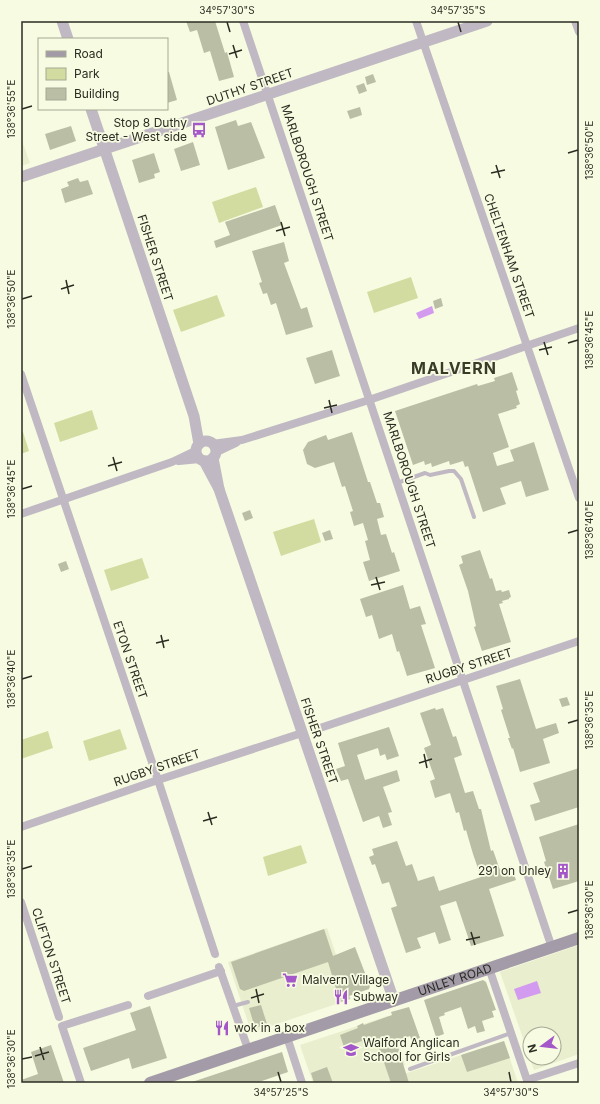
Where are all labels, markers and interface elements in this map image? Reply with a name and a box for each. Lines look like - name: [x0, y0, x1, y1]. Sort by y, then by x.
- text: 34°57'30"S: [199, 4, 255, 16]
- text: 34°57'35"S: [430, 4, 486, 16]
- legend: [38, 38, 168, 110]
- text: Road: [74, 46, 103, 61]
- street label: DUTHY STREET: [204, 65, 296, 108]
- text: Park: [74, 66, 100, 81]
- text: 138°36'55"E: [5, 79, 17, 139]
- text: Building: [74, 86, 119, 101]
- street label: MARLBOROUGH STREET: [278, 102, 337, 243]
- place label: Stop 8 Duthy Street - West side: [85, 115, 187, 144]
- text: 138°36'50"E: [583, 120, 595, 180]
- bus stop icon: Stop 8 Duthy Street - West side: [190, 121, 208, 139]
- street label: CHELTENHAM STREET: [481, 191, 538, 321]
- street label: FISHER STREET: [134, 212, 177, 303]
- text: 138°36'50"E: [5, 269, 17, 329]
- text: 138°36'45"E: [583, 311, 595, 369]
- district label: MALVERN: [411, 358, 497, 378]
- street label: MARLBOROUGH STREET: [380, 409, 439, 550]
- text: 138°36'45"E: [5, 460, 17, 518]
- text: 138°36'40"E: [583, 500, 595, 560]
- street label: ETON STREET: [110, 619, 151, 701]
- street label: RUGBY STREET: [424, 644, 514, 687]
- text: 138°36'40"E: [5, 649, 17, 709]
- text: 138°36'35"E: [583, 690, 595, 750]
- street label: FISHER STREET: [298, 696, 341, 786]
- street label: RUGBY STREET: [112, 746, 202, 789]
- text: 138°36'35"E: [5, 839, 17, 899]
- building icon: 291 on Unley: [554, 862, 572, 880]
- place label: 291 on Unley: [478, 863, 551, 878]
- text: 138°36'30"E: [583, 880, 595, 940]
- street label: CLIFTON STREET: [29, 906, 74, 1006]
- street label: UNLEY ROAD: [416, 960, 494, 999]
- supermarket icon: Malvern Village: [281, 971, 299, 989]
- place label: Malvern Village: [302, 972, 389, 987]
- restaurant icon: Subway: [332, 988, 350, 1006]
- place label: Subway: [353, 989, 398, 1004]
- restaurant icon: wok in a box: [213, 1019, 231, 1037]
- place label: wok in a box: [234, 1020, 306, 1035]
- north arrow: [522, 1026, 562, 1066]
- text: 138°36'30"E: [5, 1029, 17, 1089]
- place label: Walford Anglican School for Girls: [363, 1035, 460, 1064]
- school or university icon: Walford Anglican School for Girls: [342, 1041, 360, 1059]
- text: N: [524, 1043, 540, 1054]
- text: 34°57'25"S: [254, 1086, 309, 1098]
- text: 34°57'30"S: [483, 1086, 539, 1098]

